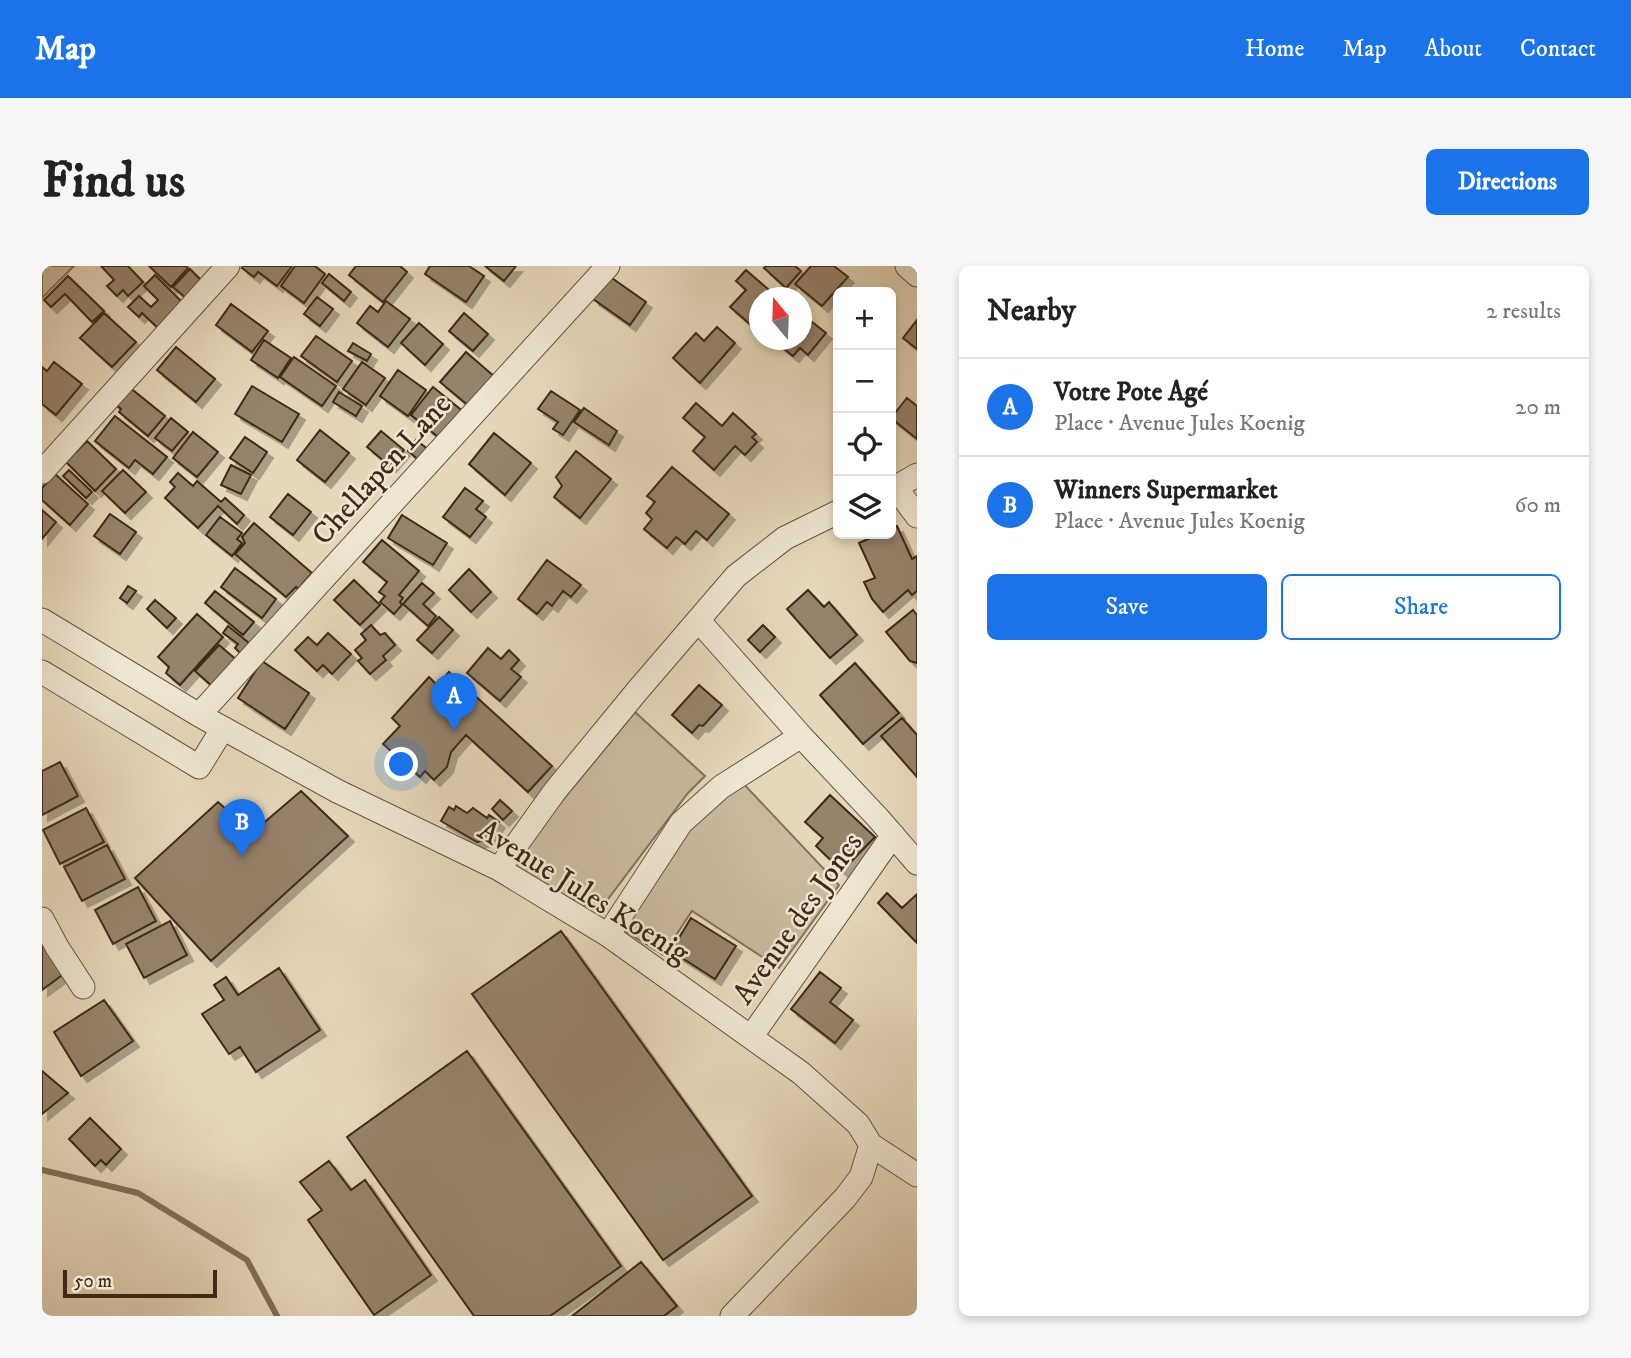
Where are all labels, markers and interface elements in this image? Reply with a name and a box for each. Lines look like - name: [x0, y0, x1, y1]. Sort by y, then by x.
- text: Map: [35, 29, 96, 70]
- text: Home: [1245, 34, 1304, 64]
- text: Map: [1342, 34, 1387, 64]
- text: About: [1425, 34, 1482, 64]
- text: Contact: [1520, 34, 1596, 64]
- button: Directions: [1426, 149, 1589, 215]
- text: Find us: [42, 151, 185, 213]
- north arrow: [749, 287, 812, 350]
- map controls: [833, 287, 896, 539]
- button: +: [833, 287, 896, 350]
- text: Nearby: [987, 293, 1076, 330]
- text: 2 results: [1486, 297, 1561, 326]
- button: −: [833, 350, 896, 413]
- text: Votre Pote Agé: [1054, 376, 1208, 409]
- street label: Chellapen Lane: [305, 387, 460, 553]
- text: A: [1003, 393, 1017, 422]
- text: 20 m: [1515, 393, 1561, 422]
- text: Place · Avenue Jules Koenig: [1054, 409, 1305, 438]
- button: locate: [833, 413, 896, 476]
- text: Winners Supermarket: [1054, 474, 1278, 507]
- button: layers: [833, 476, 896, 539]
- text: B: [1003, 491, 1017, 520]
- text: 60 m: [1514, 491, 1561, 520]
- text: Place · Avenue Jules Koenig: [1054, 507, 1305, 536]
- button: Save: [987, 574, 1267, 640]
- button: Share: [1281, 574, 1561, 640]
- pin: A: [431, 673, 477, 731]
- your location: [384, 747, 418, 781]
- pin: B: [219, 799, 265, 857]
- street label: Avenue Jules Koenig: [471, 812, 696, 972]
- street label: Avenue des Joncs: [725, 826, 871, 1012]
- scale bar: [63, 1267, 217, 1299]
- text: 50 m: [74, 1270, 112, 1293]

